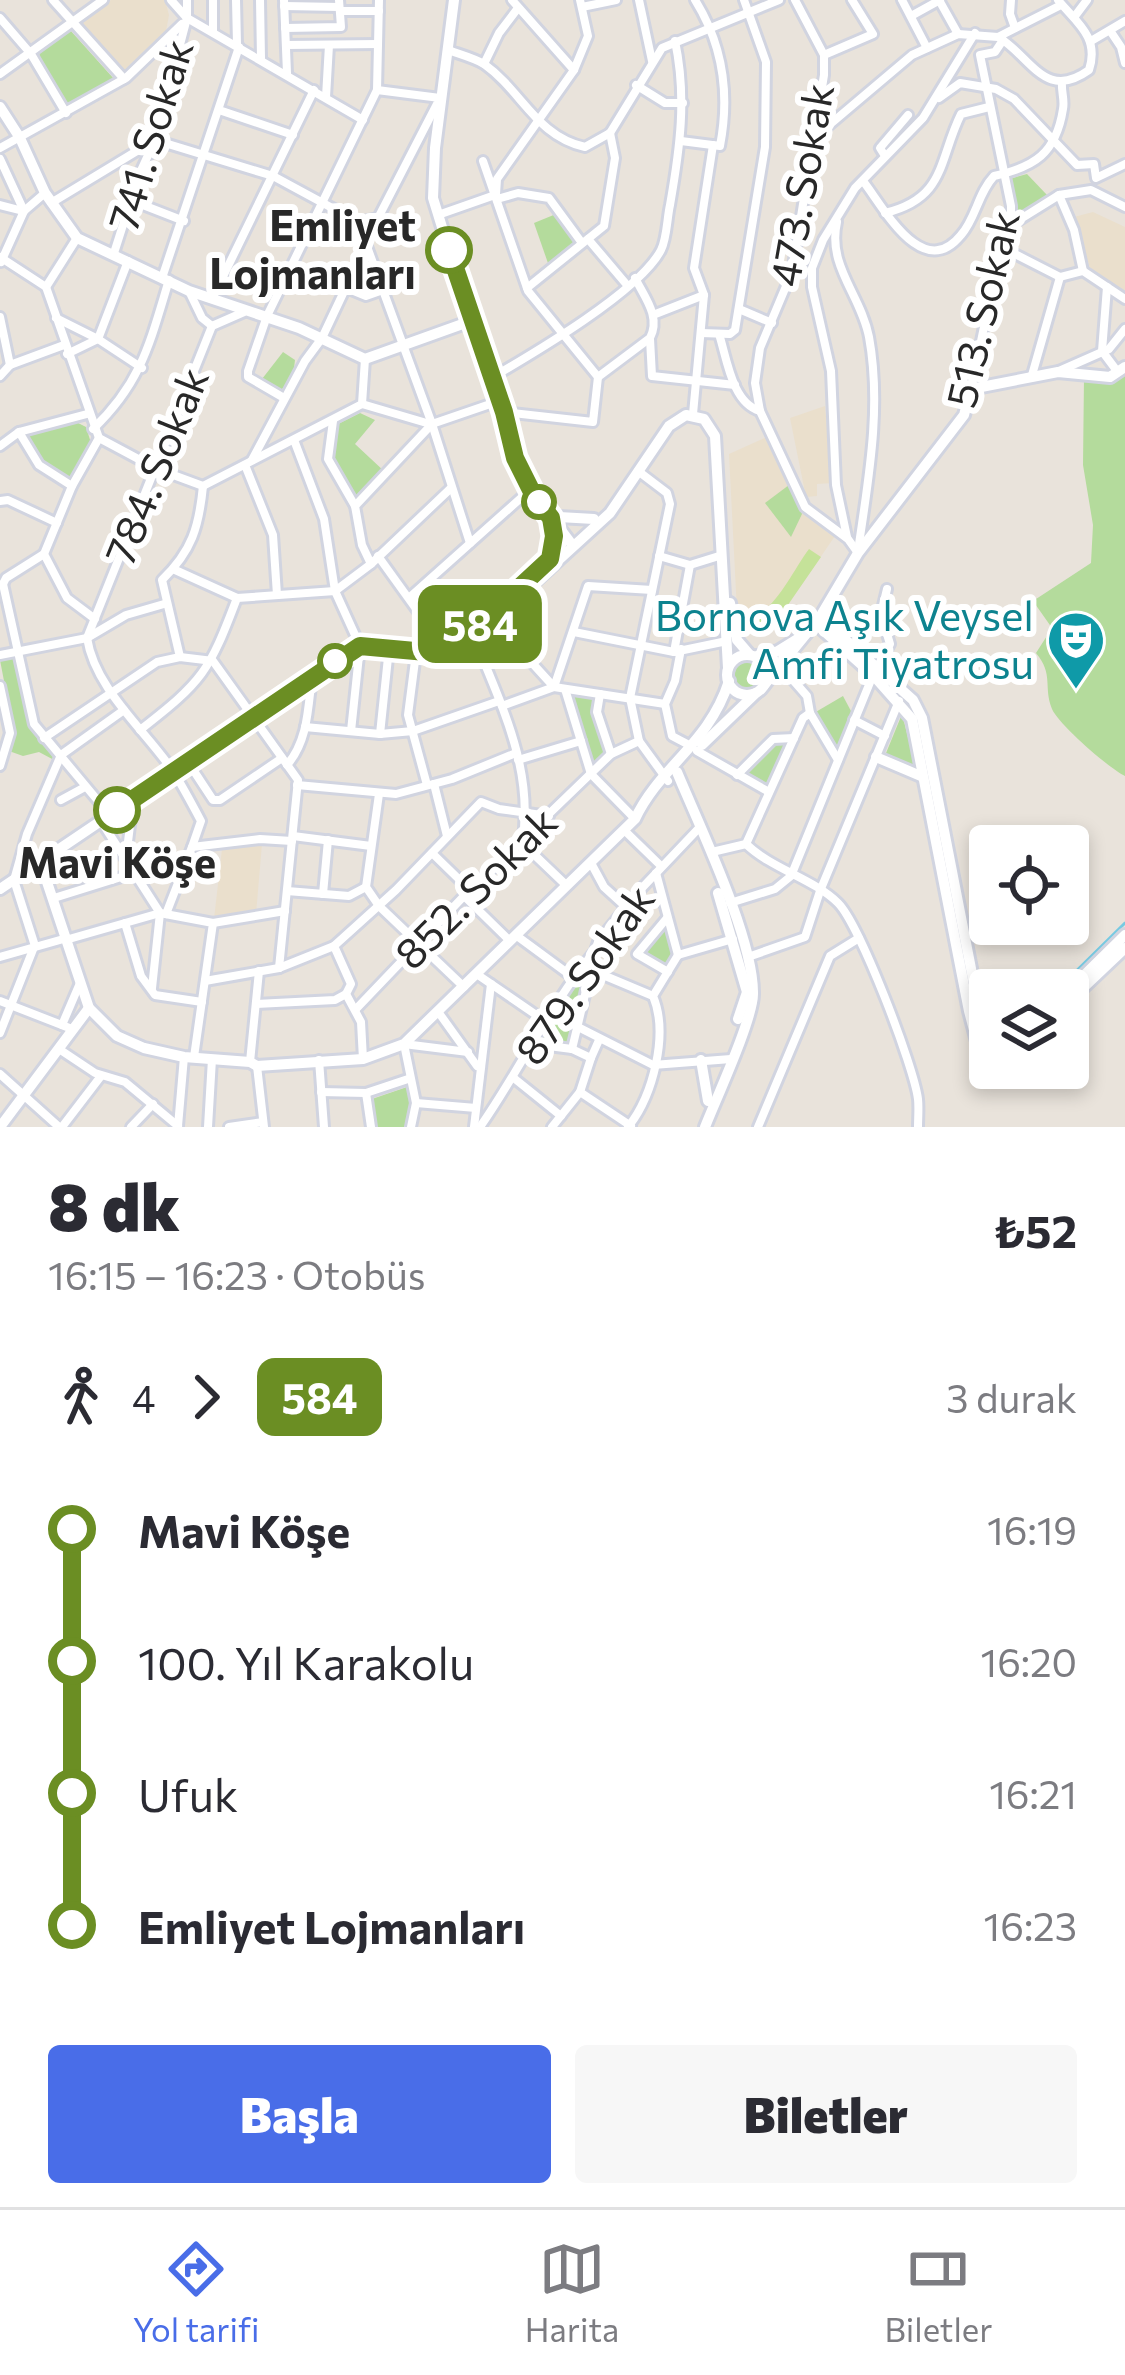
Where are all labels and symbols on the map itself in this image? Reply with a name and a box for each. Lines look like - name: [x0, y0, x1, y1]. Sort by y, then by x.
- street label: 741. Sokak: [95, 33, 203, 236]
- street label: 473. Sokak: [757, 79, 843, 290]
- place label: Emliyet Lojmanları: [209, 198, 416, 298]
- street label: 513. Sokak: [933, 205, 1029, 412]
- marker: Emliyet Lojmanları: [427, 228, 471, 272]
- street label: 784. Sokak: [92, 359, 218, 571]
- unlabelled marker: [523, 486, 555, 518]
- line badge: 584: [411, 585, 549, 663]
- place label: Bornova Aşık Veysel Amfi Tiyatrosu: [655, 588, 1034, 688]
- theatre icon: Bornova Aşık Veysel Amfi Tiyatrosu: [1045, 609, 1107, 691]
- unlabelled marker: [319, 645, 351, 677]
- marker: Mavi Köşe: [95, 788, 139, 832]
- street label: 852. Sokak: [383, 795, 567, 979]
- place label: Mavi Köşe: [18, 835, 216, 888]
- street label: 879. Sokak: [503, 874, 664, 1074]

